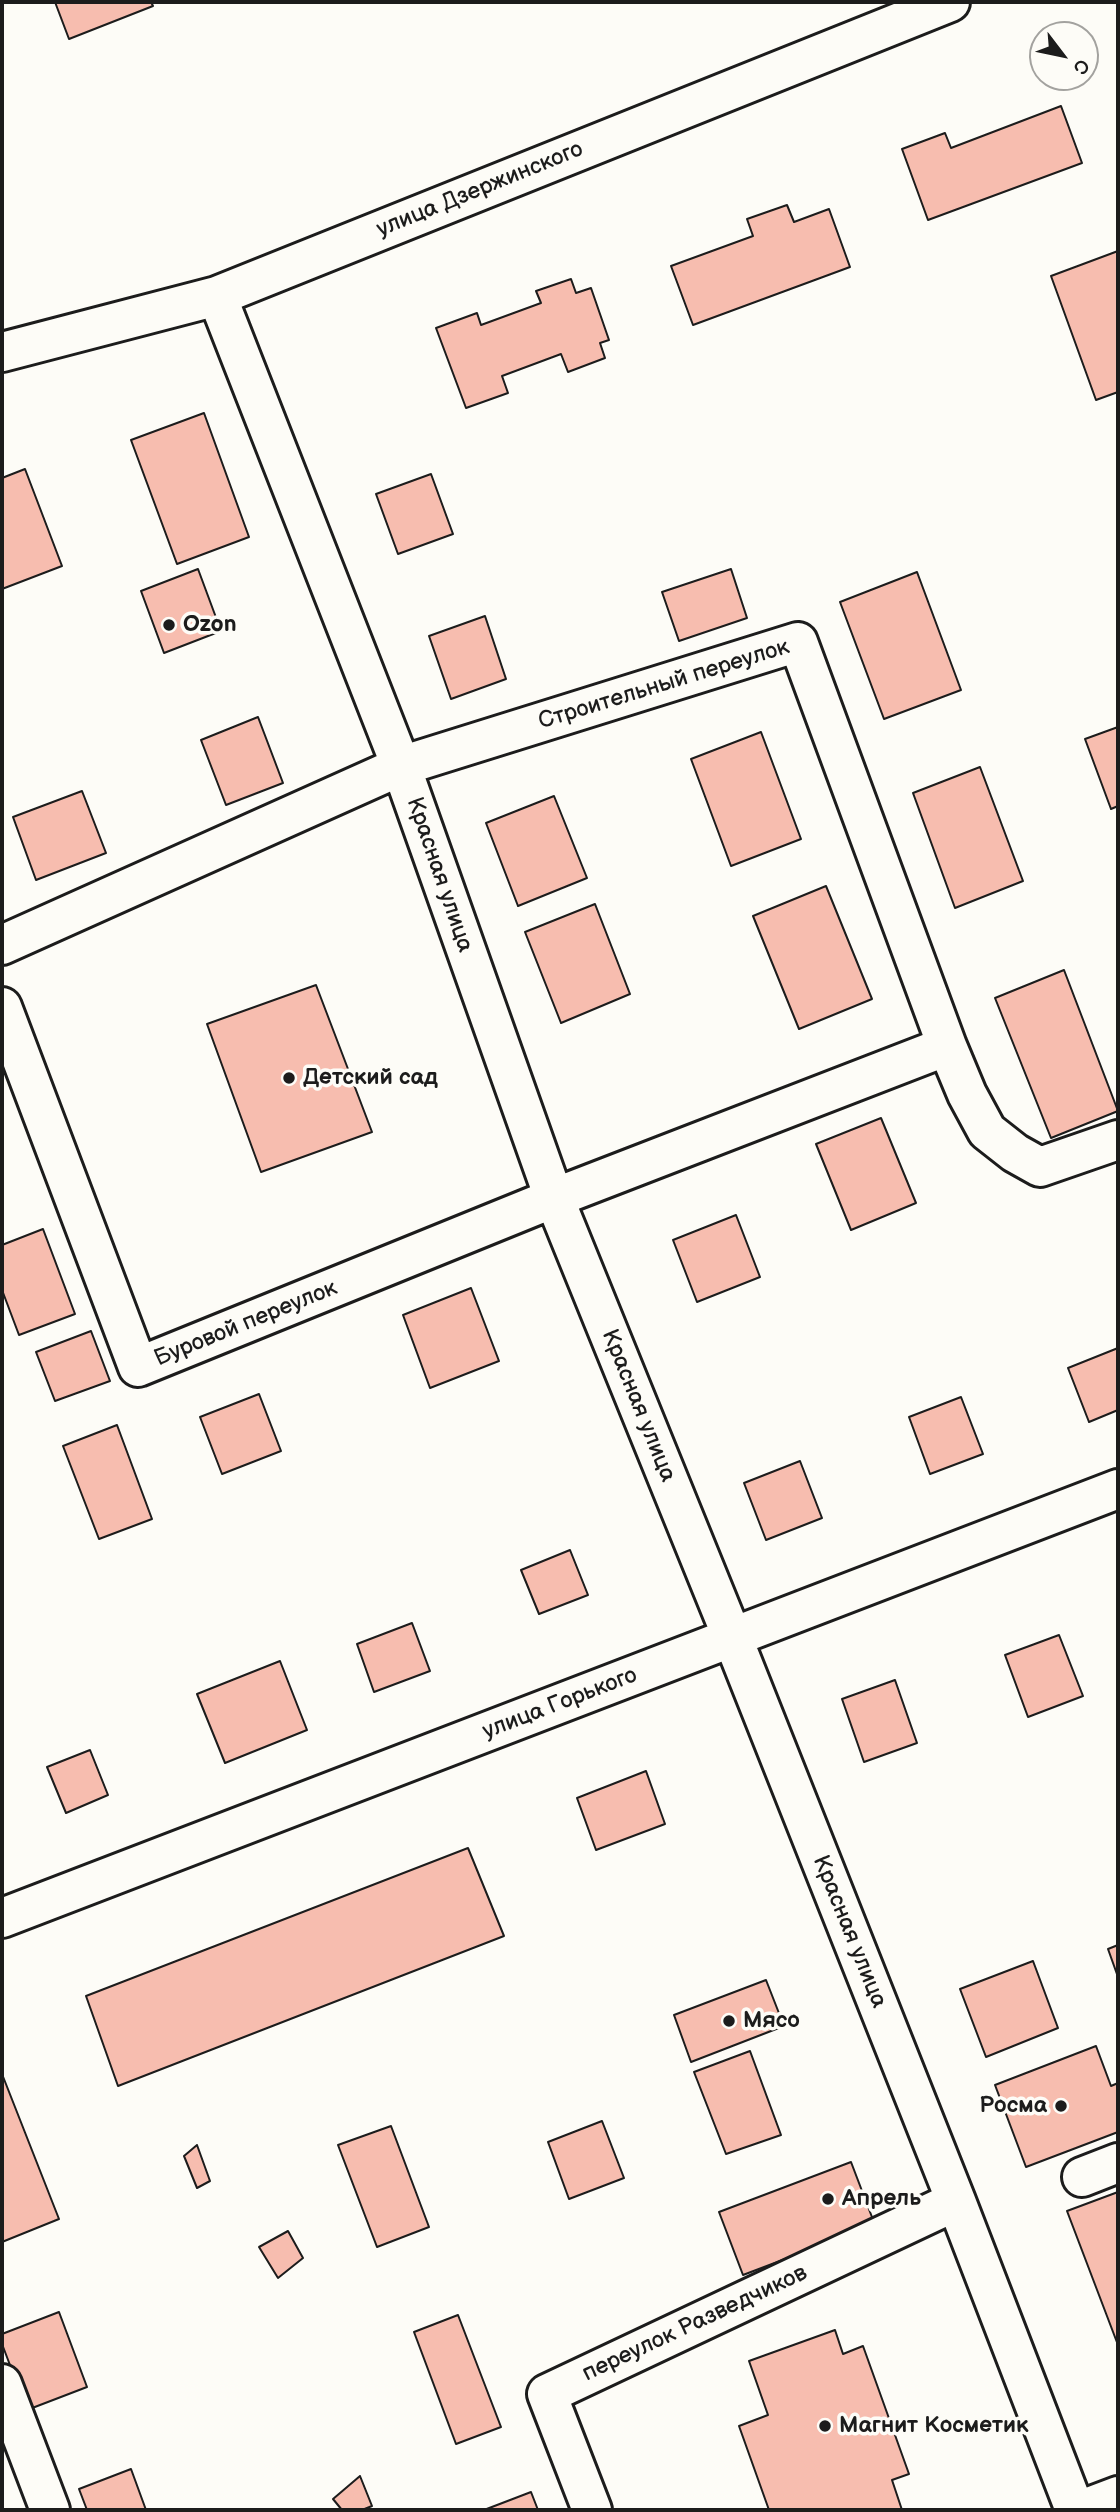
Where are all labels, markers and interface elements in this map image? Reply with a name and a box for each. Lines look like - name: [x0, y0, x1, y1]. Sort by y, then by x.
- north arrow: [1029, 21, 1099, 91]
- text: С: [1067, 55, 1094, 78]
- street label: улица Дзержинского: [373, 136, 587, 244]
- place label: Ozon: [183, 611, 237, 639]
- marker: Ozon: [161, 617, 177, 633]
- street label: Строительный переулок: [535, 634, 793, 736]
- street label: Красная улица: [400, 794, 478, 956]
- place label: Детский сад: [303, 1064, 438, 1092]
- marker: Детский сад: [281, 1070, 297, 1086]
- street label: Буровой переулок: [151, 1275, 341, 1373]
- street label: Красная улица: [595, 1326, 681, 1486]
- street label: улица Горького: [479, 1662, 641, 1746]
- street label: Красная улица: [806, 1852, 892, 2012]
- place label: Мясо: [743, 2007, 800, 2035]
- marker: Мясо: [721, 2013, 737, 2029]
- place label: Росма: [979, 2092, 1047, 2120]
- marker: Росма: [1053, 2098, 1069, 2114]
- place label: Апрель: [842, 2185, 921, 2213]
- marker: Апрель: [820, 2191, 836, 2207]
- street label: переулок Разведчиков: [578, 2260, 812, 2388]
- place label: Магнит Косметик: [839, 2412, 1028, 2440]
- marker: Магнит Косметик: [817, 2418, 833, 2434]

